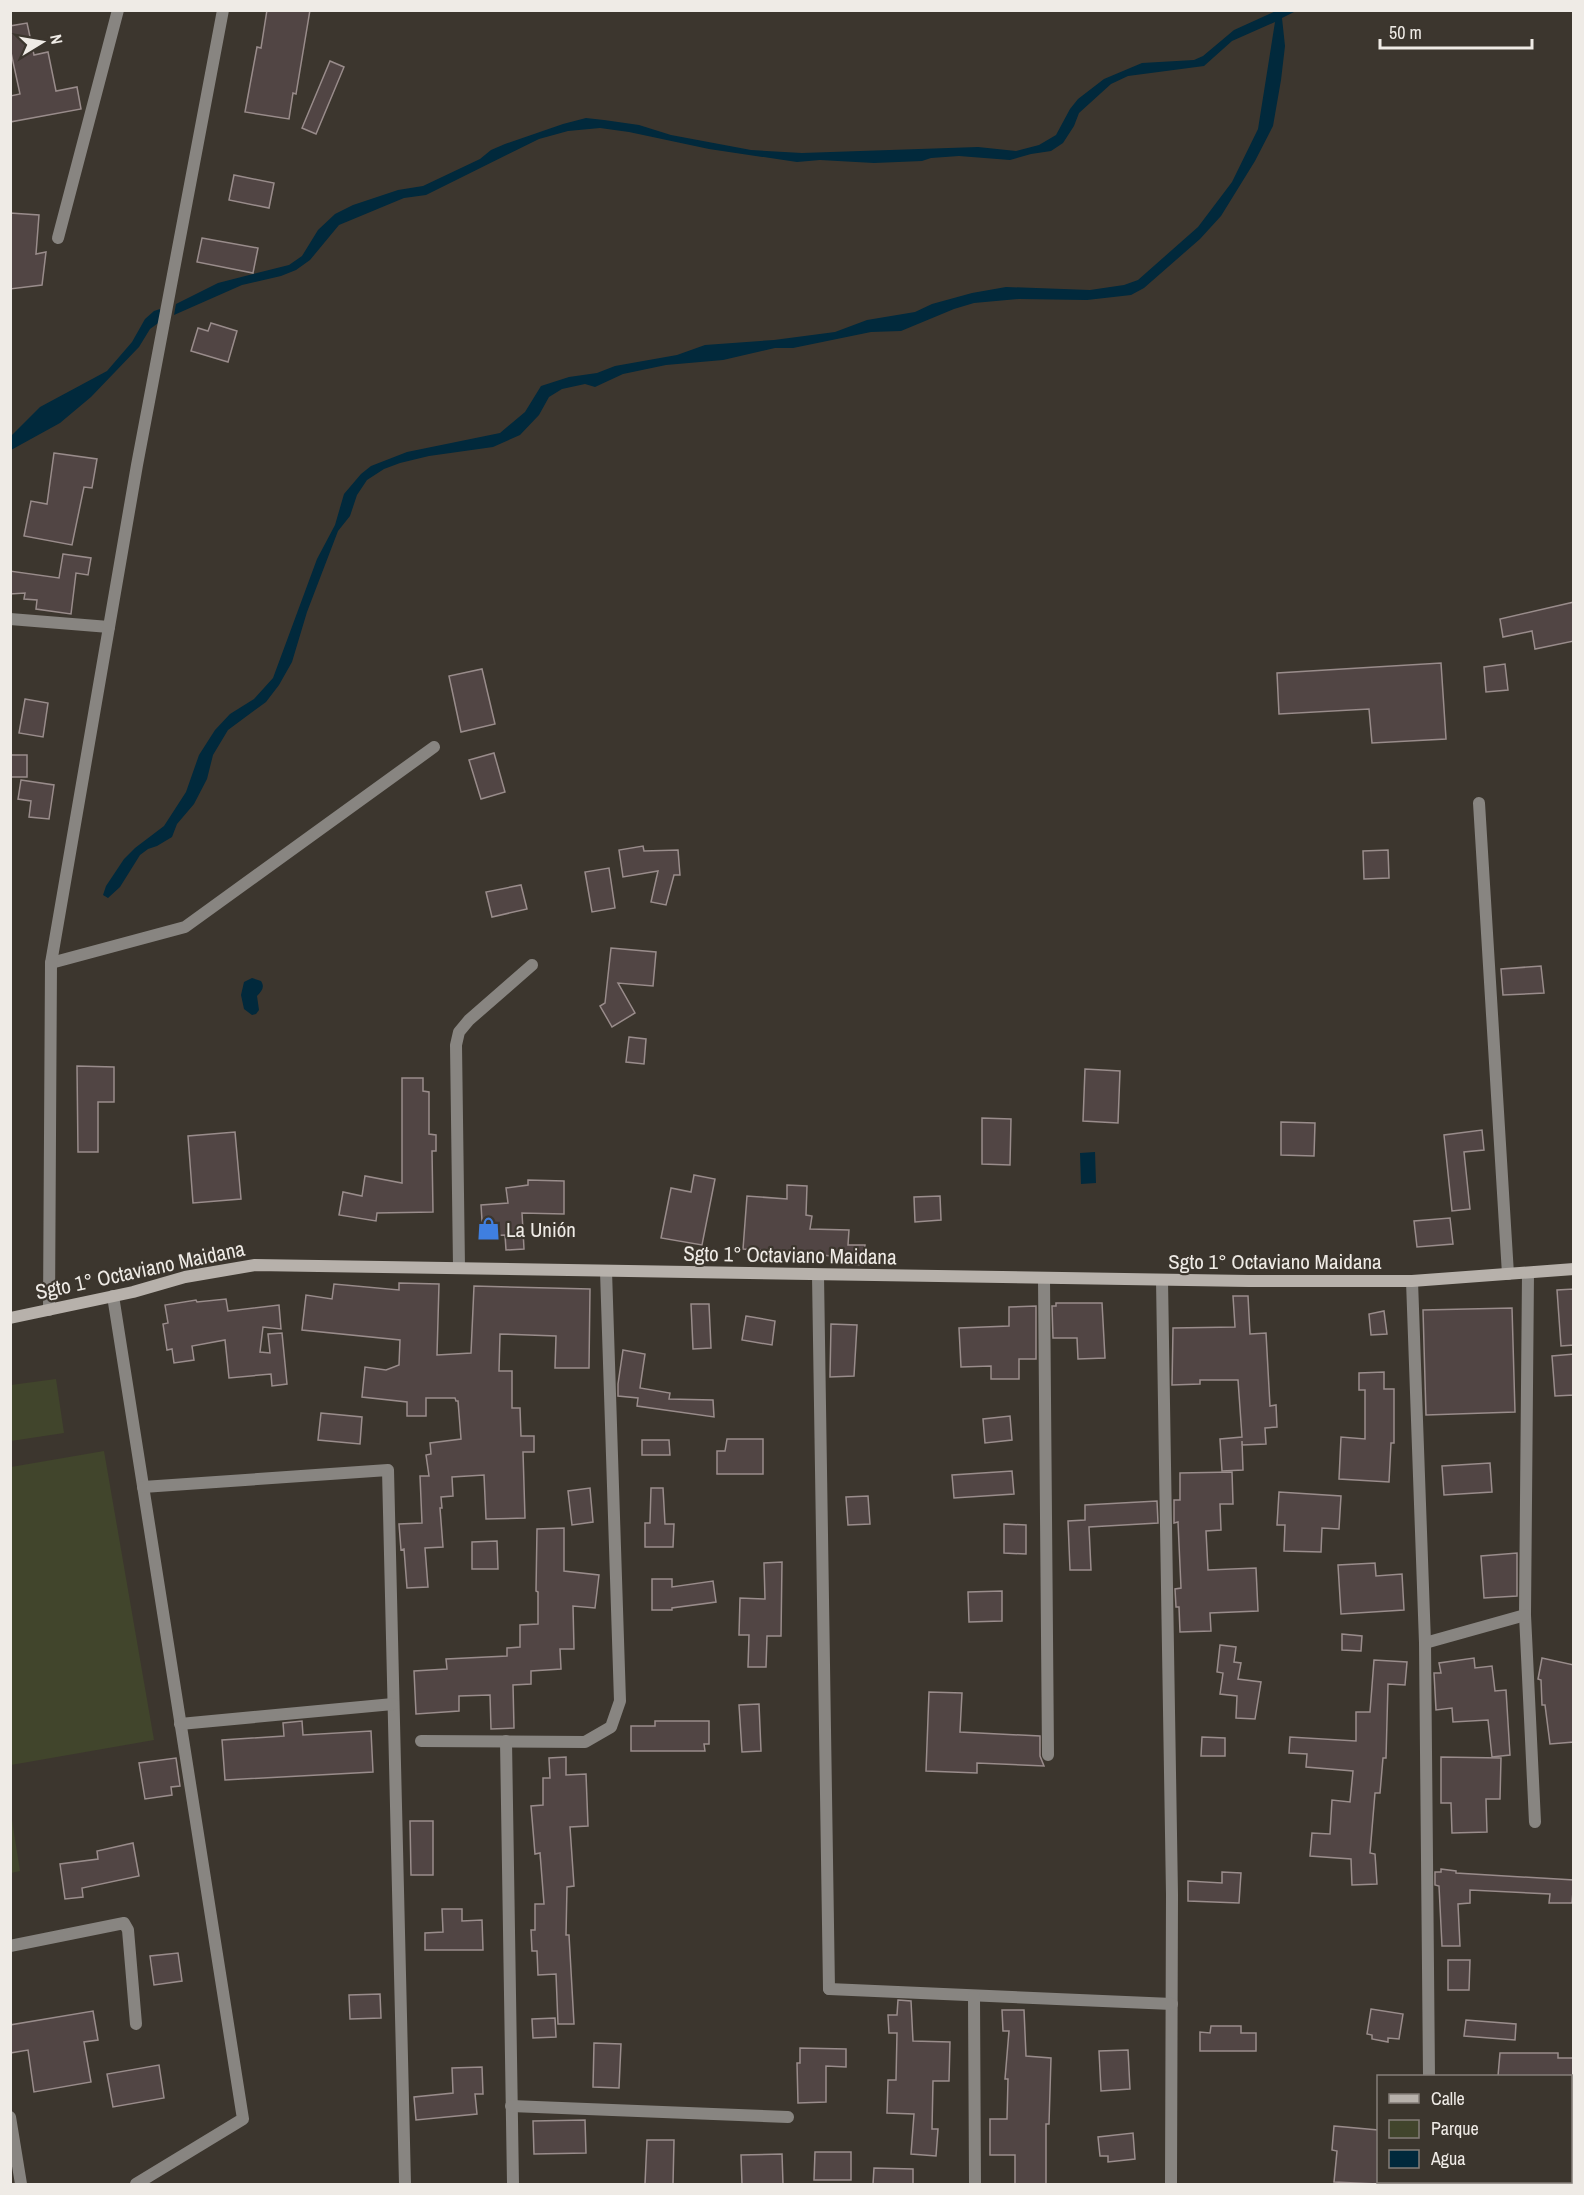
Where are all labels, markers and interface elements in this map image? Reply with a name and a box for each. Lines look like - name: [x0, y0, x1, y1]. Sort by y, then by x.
- north arrow: [12, 12, 72, 72]
- scale bar: [1380, 12, 1532, 50]
- text: 50 m: [1389, 20, 1422, 45]
- text: N: [45, 32, 68, 46]
- place label: La Unión: [506, 1215, 576, 1244]
- shop icon: La Unión: [475, 1216, 501, 1242]
- street label: Sgto 1° Octaviano Maidana: [33, 1234, 248, 1306]
- street label: Sgto 1° Octaviano Maidana: [683, 1239, 897, 1271]
- street label: Sgto 1° Octaviano Maidana: [1168, 1247, 1382, 1276]
- legend: [1377, 2075, 1572, 2183]
- text: Calle: [1431, 2086, 1465, 2111]
- text: Parque: [1431, 2116, 1479, 2141]
- text: Agua: [1430, 2146, 1465, 2171]

